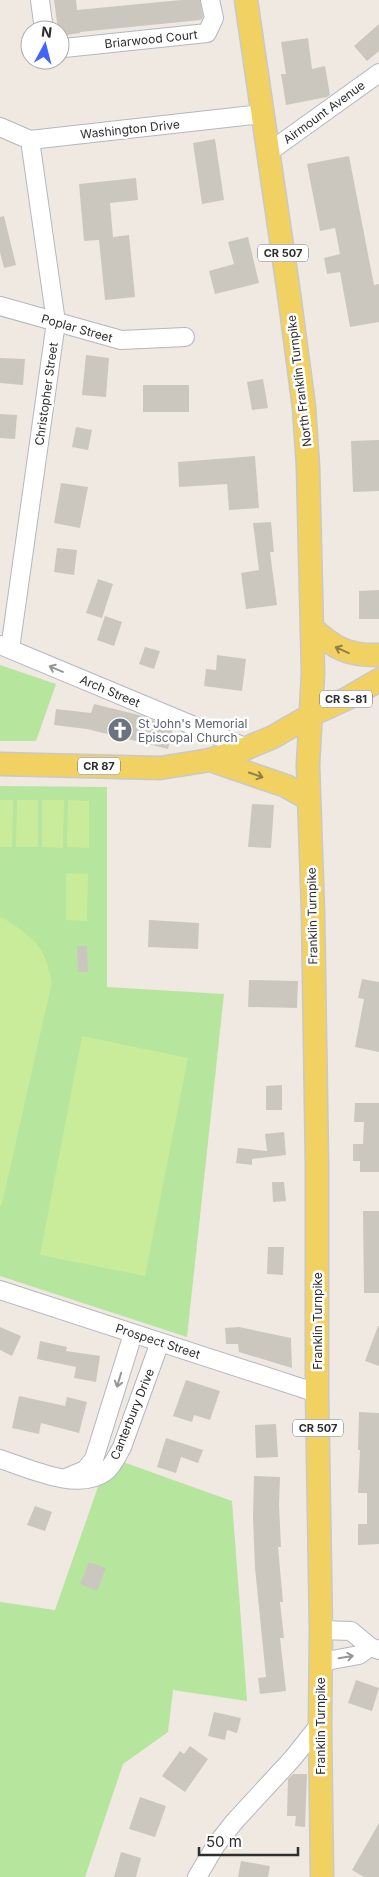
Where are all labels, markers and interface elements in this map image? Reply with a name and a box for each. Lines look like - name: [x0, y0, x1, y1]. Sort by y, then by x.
- north arrow: [20, 20, 70, 70]
- text: N: [40, 23, 53, 41]
- street label: Briarwood Court: [104, 27, 198, 51]
- street label: Airmount Avenue: [280, 77, 368, 147]
- street label: Washington Drive: [79, 116, 181, 142]
- road number: CR 507: [258, 244, 308, 262]
- street label: Poplar Street: [40, 311, 114, 345]
- street label: North Franklin Turnpike: [283, 314, 315, 448]
- street label: Christopher Street: [31, 341, 61, 447]
- one-way arrow: [335, 644, 350, 654]
- one-way arrow: [49, 663, 64, 673]
- street label: Arch Street: [78, 672, 142, 710]
- road number: CR S-81: [320, 691, 372, 708]
- place label: St John's Memorial Episcopal Church: [138, 716, 247, 745]
- church icon: St John's Memorial Episcopal Church: [107, 717, 133, 743]
- road number: CR 87: [78, 758, 120, 774]
- one-way arrow: [247, 771, 263, 780]
- street label: Franklin Turnpike: [304, 867, 320, 965]
- street label: Franklin Turnpike: [310, 1272, 325, 1370]
- street label: Prospect Street: [114, 1320, 202, 1362]
- street label: Canterbury Drive: [107, 1366, 157, 1462]
- one-way arrow: [114, 1372, 123, 1387]
- road number: CR 507: [293, 1420, 343, 1436]
- one-way arrow: [338, 1652, 354, 1662]
- street label: Franklin Turnpike: [313, 1677, 328, 1775]
- scale bar: [199, 1824, 298, 1856]
- text: 50 m: [206, 1832, 242, 1851]

